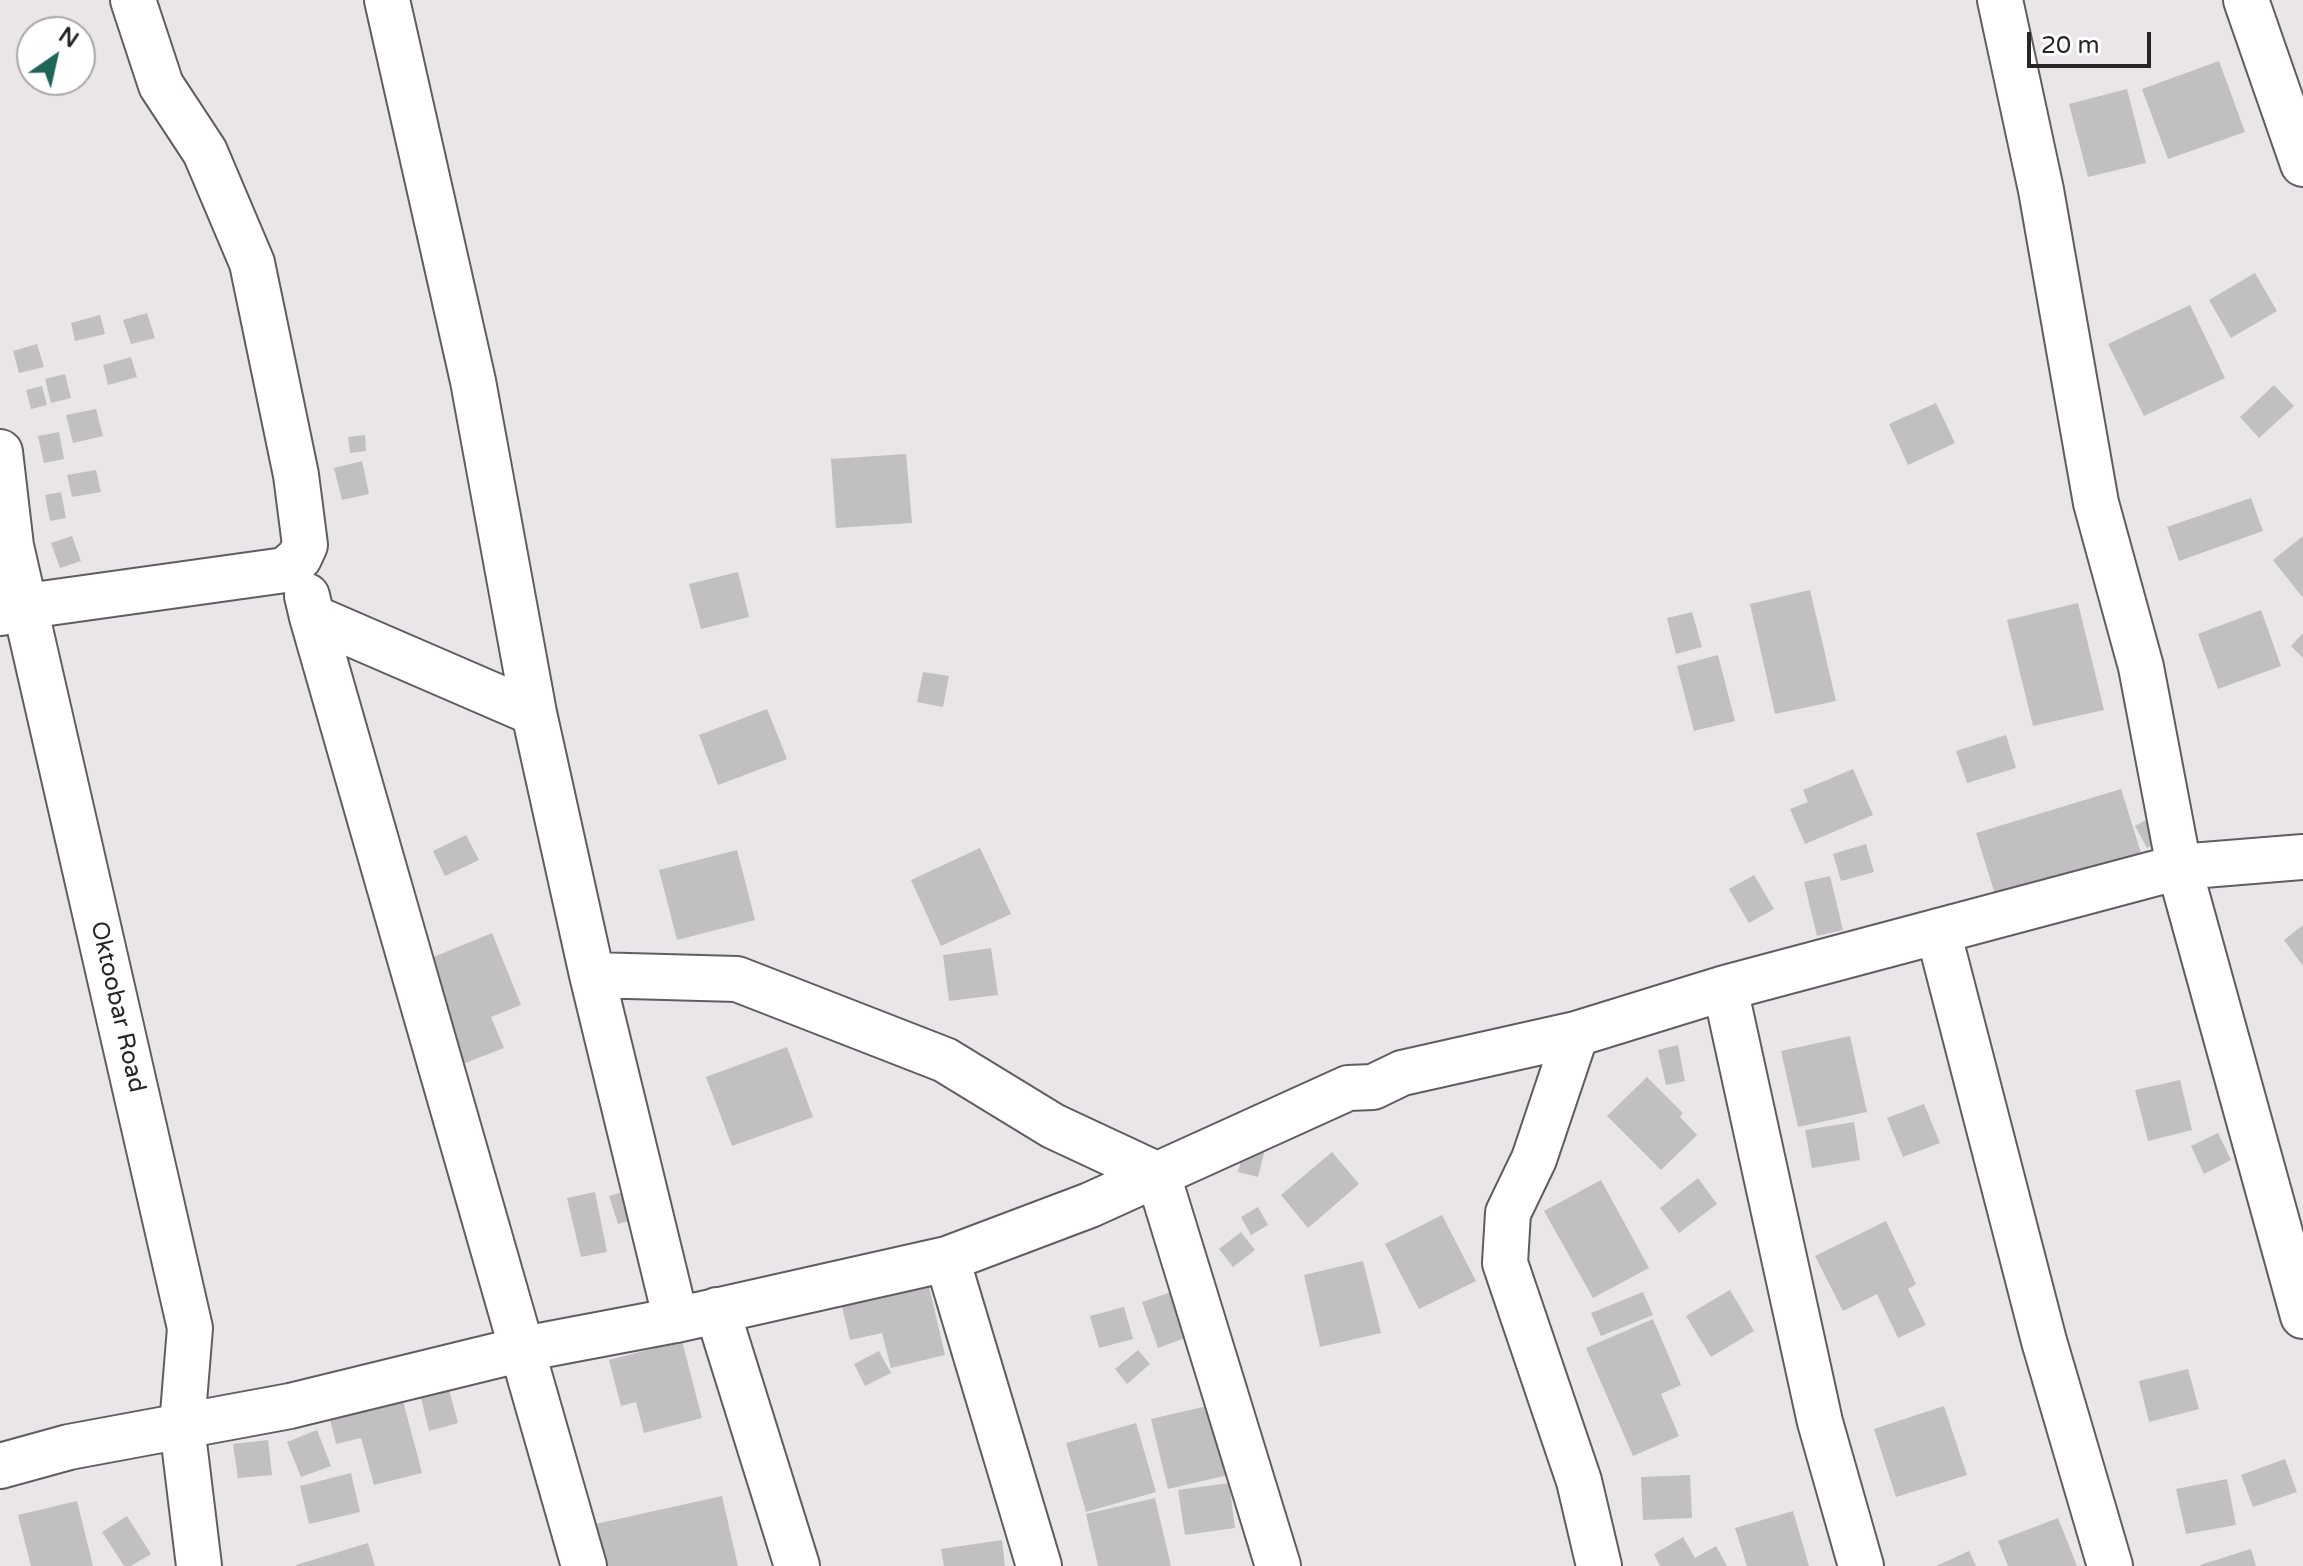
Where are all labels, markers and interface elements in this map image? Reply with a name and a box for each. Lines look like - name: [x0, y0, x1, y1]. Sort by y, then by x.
- north arrow: [16, 16, 96, 96]
- scale bar: [2031, 16, 2155, 66]
- text: N: [54, 22, 83, 53]
- text: 20 m: [2041, 31, 2099, 60]
- street label: Oktoobar Road: [83, 919, 151, 1095]

